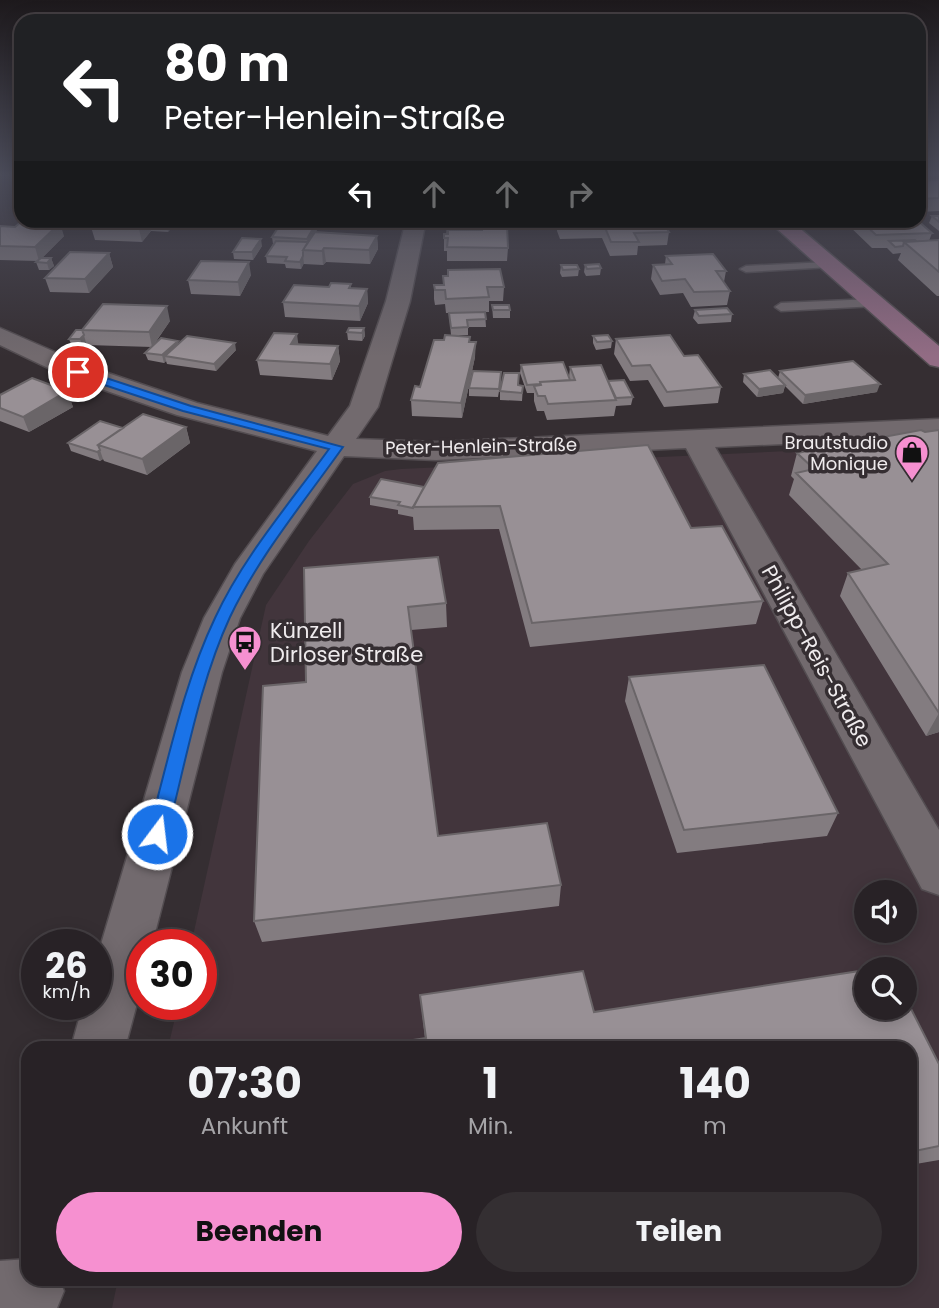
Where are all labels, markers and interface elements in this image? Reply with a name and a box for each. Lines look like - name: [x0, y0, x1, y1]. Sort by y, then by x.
- text: 80 m: [164, 30, 290, 98]
- icon: left: [49, 42, 140, 133]
- text: Peter-Henlein-Straße: [164, 95, 505, 140]
- icon: left: [342, 175, 380, 213]
- icon: ahead: [415, 175, 453, 213]
- icon: ahead: [488, 175, 526, 213]
- icon: right: [561, 175, 599, 213]
- pin: [48, 342, 108, 402]
- icon: arrive: [59, 353, 97, 391]
- place label: Brautstudio Monique: [784, 430, 888, 476]
- street label: Peter-Henlein-Straße: [385, 432, 577, 460]
- shop icon: Brautstudio Monique: [893, 433, 931, 482]
- street label: Philipp-Reis-Straße: [755, 560, 879, 752]
- place label: Künzell Dirloser Straße: [270, 616, 423, 669]
- bus stop icon: Künzell Dirloser Straße: [226, 623, 264, 672]
- position arrow: [120, 797, 194, 871]
- map controls: [854, 880, 917, 1020]
- button: sound: [854, 880, 917, 943]
- speed limit sign: 30: [126, 929, 217, 1020]
- text: 26: [45, 941, 88, 990]
- button: search: [854, 957, 917, 1020]
- text: km/h: [43, 979, 90, 1004]
- text: 07:30: [187, 1054, 302, 1113]
- text: 1: [483, 1054, 498, 1113]
- text: 140: [679, 1054, 751, 1113]
- text: Ankunft: [201, 1110, 288, 1142]
- text: Min.: [468, 1110, 513, 1142]
- text: m: [703, 1110, 727, 1142]
- button: Beenden: [56, 1192, 462, 1272]
- button: Teilen: [476, 1192, 882, 1272]

